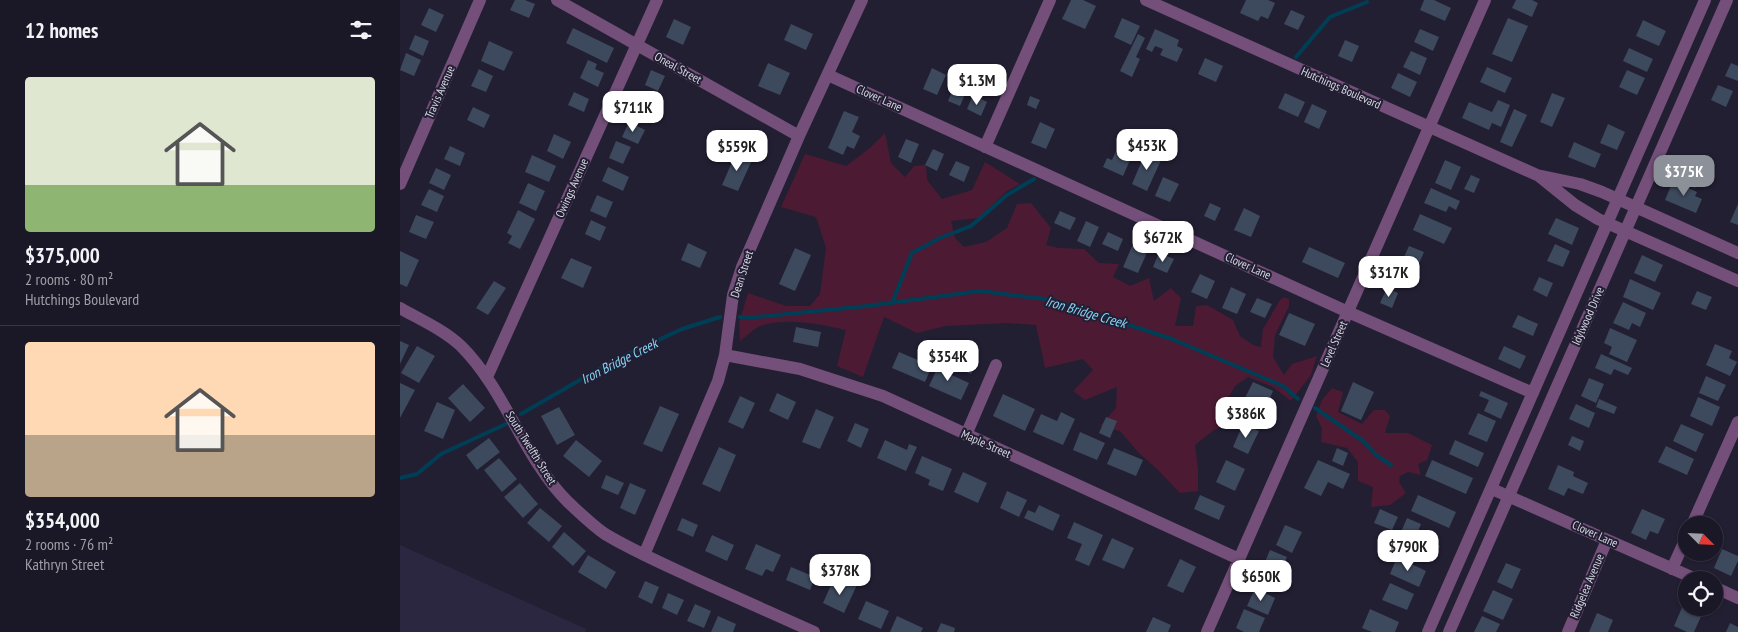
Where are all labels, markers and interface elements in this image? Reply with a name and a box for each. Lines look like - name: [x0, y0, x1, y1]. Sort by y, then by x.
- icon: filters: [347, 16, 375, 44]
- text: 12 homes: [25, 17, 98, 44]
- street label: Oneal Street: [652, 48, 705, 87]
- street label: Travis Avenue: [421, 63, 458, 121]
- street label: Hutchings Boulevard: [1299, 63, 1383, 112]
- pin: $1.3M: [942, 64, 1012, 106]
- text: $1.3M: [959, 70, 995, 90]
- street label: Clover Lane: [854, 81, 905, 114]
- pin: $711K: [598, 90, 668, 133]
- text: $711K: [614, 97, 652, 117]
- icon: home: [155, 109, 245, 199]
- pin: $453K: [1112, 128, 1182, 171]
- pin: $559K: [702, 130, 772, 172]
- text: $453K: [1128, 135, 1166, 155]
- text: $559K: [718, 136, 756, 156]
- pin: $375K: [1649, 154, 1719, 197]
- street label: Owings Avenue: [552, 156, 591, 220]
- text: $375K: [1665, 161, 1703, 181]
- pin: $672K: [1128, 220, 1198, 263]
- text: $672K: [1144, 227, 1182, 247]
- text: $375,000: [25, 242, 100, 269]
- street label: Dean Street: [727, 248, 756, 299]
- street label: Clover Lane: [1223, 249, 1274, 282]
- pin: $317K: [1354, 256, 1424, 298]
- text: $317K: [1370, 262, 1408, 282]
- text: 2 rooms · 80 m²: [25, 269, 113, 289]
- street label: Idylwood Drive: [1568, 284, 1607, 347]
- text: Hutchings Boulevard: [25, 289, 139, 309]
- water label: Iron Bridge Creek: [1043, 292, 1130, 333]
- street label: Level Street: [1317, 318, 1351, 369]
- water label: Iron Bridge Creek: [578, 333, 662, 388]
- pin: $354K: [913, 340, 983, 382]
- text: $354K: [929, 346, 967, 366]
- icon: home: [155, 375, 245, 465]
- pin: $386K: [1211, 396, 1281, 439]
- text: $386K: [1227, 403, 1265, 423]
- street label: South Twelfth Street: [503, 408, 560, 488]
- street label: Maple Street: [959, 426, 1014, 461]
- text: $354,000: [25, 507, 100, 534]
- north arrow: [1678, 516, 1722, 561]
- map controls: [1678, 516, 1723, 616]
- street label: Clover Lane: [1570, 517, 1621, 550]
- pin: $790K: [1373, 530, 1443, 572]
- text: 2 rooms · 76 m²: [25, 534, 113, 554]
- text: $790K: [1389, 536, 1427, 556]
- street label: Ridgelea Avenue: [1566, 551, 1607, 620]
- text: Kathryn Street: [25, 554, 104, 574]
- pin: $378K: [805, 554, 875, 596]
- text: $378K: [821, 560, 859, 580]
- pin: $650K: [1226, 560, 1296, 602]
- text: $650K: [1242, 566, 1280, 586]
- button: locate: [1678, 571, 1723, 616]

